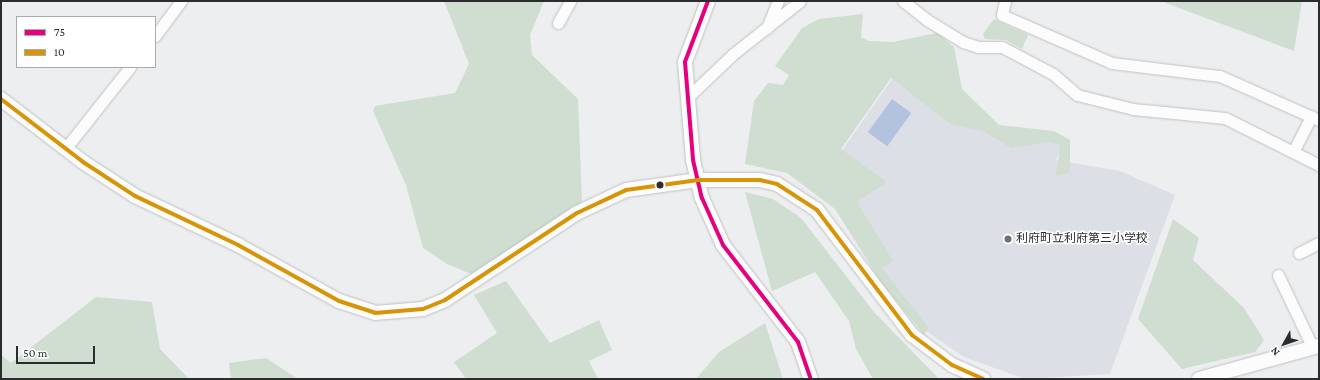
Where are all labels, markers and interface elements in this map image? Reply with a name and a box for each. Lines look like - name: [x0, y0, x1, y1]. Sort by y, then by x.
- legend: [16, 16, 156, 68]
- text: 75: [54, 25, 65, 39]
- text: 10: [54, 45, 65, 59]
- unlabelled marker: [655, 180, 665, 190]
- place label: 利府町立利府第三小学校: [1016, 232, 1148, 246]
- marker: 利府町立利府第三小学校: [1003, 234, 1013, 244]
- north arrow: [1264, 324, 1304, 364]
- scale bar: [18, 338, 97, 364]
- text: N: [1268, 345, 1282, 358]
- text: 50 m: [23, 346, 47, 360]

